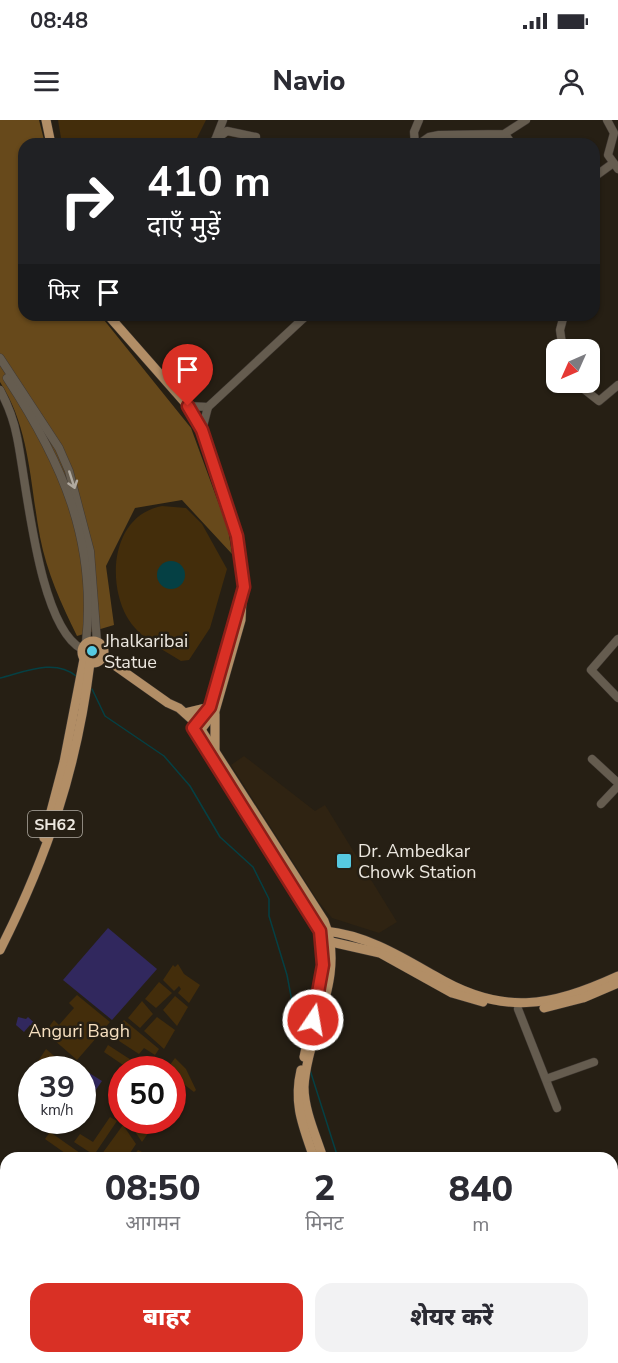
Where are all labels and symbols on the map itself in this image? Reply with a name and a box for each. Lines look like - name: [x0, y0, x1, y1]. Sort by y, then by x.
- north arrow: [546, 339, 600, 393]
- pin: [162, 344, 213, 406]
- one-way arrow: [68, 470, 79, 489]
- place label: Jhalkaribai Statue: [103, 629, 188, 674]
- marker: Jhalkaribai Statue: [85, 644, 99, 658]
- road number: SH62: [28, 811, 82, 837]
- place label: Dr. Ambedkar Chowk Station: [358, 839, 477, 884]
- marker: Dr. Ambedkar Chowk Station: [335, 852, 353, 870]
- position arrow: [281, 988, 345, 1052]
- park label: Anguri Bagh: [28, 1019, 130, 1043]
- speed limit sign: 50: [108, 1056, 186, 1134]

